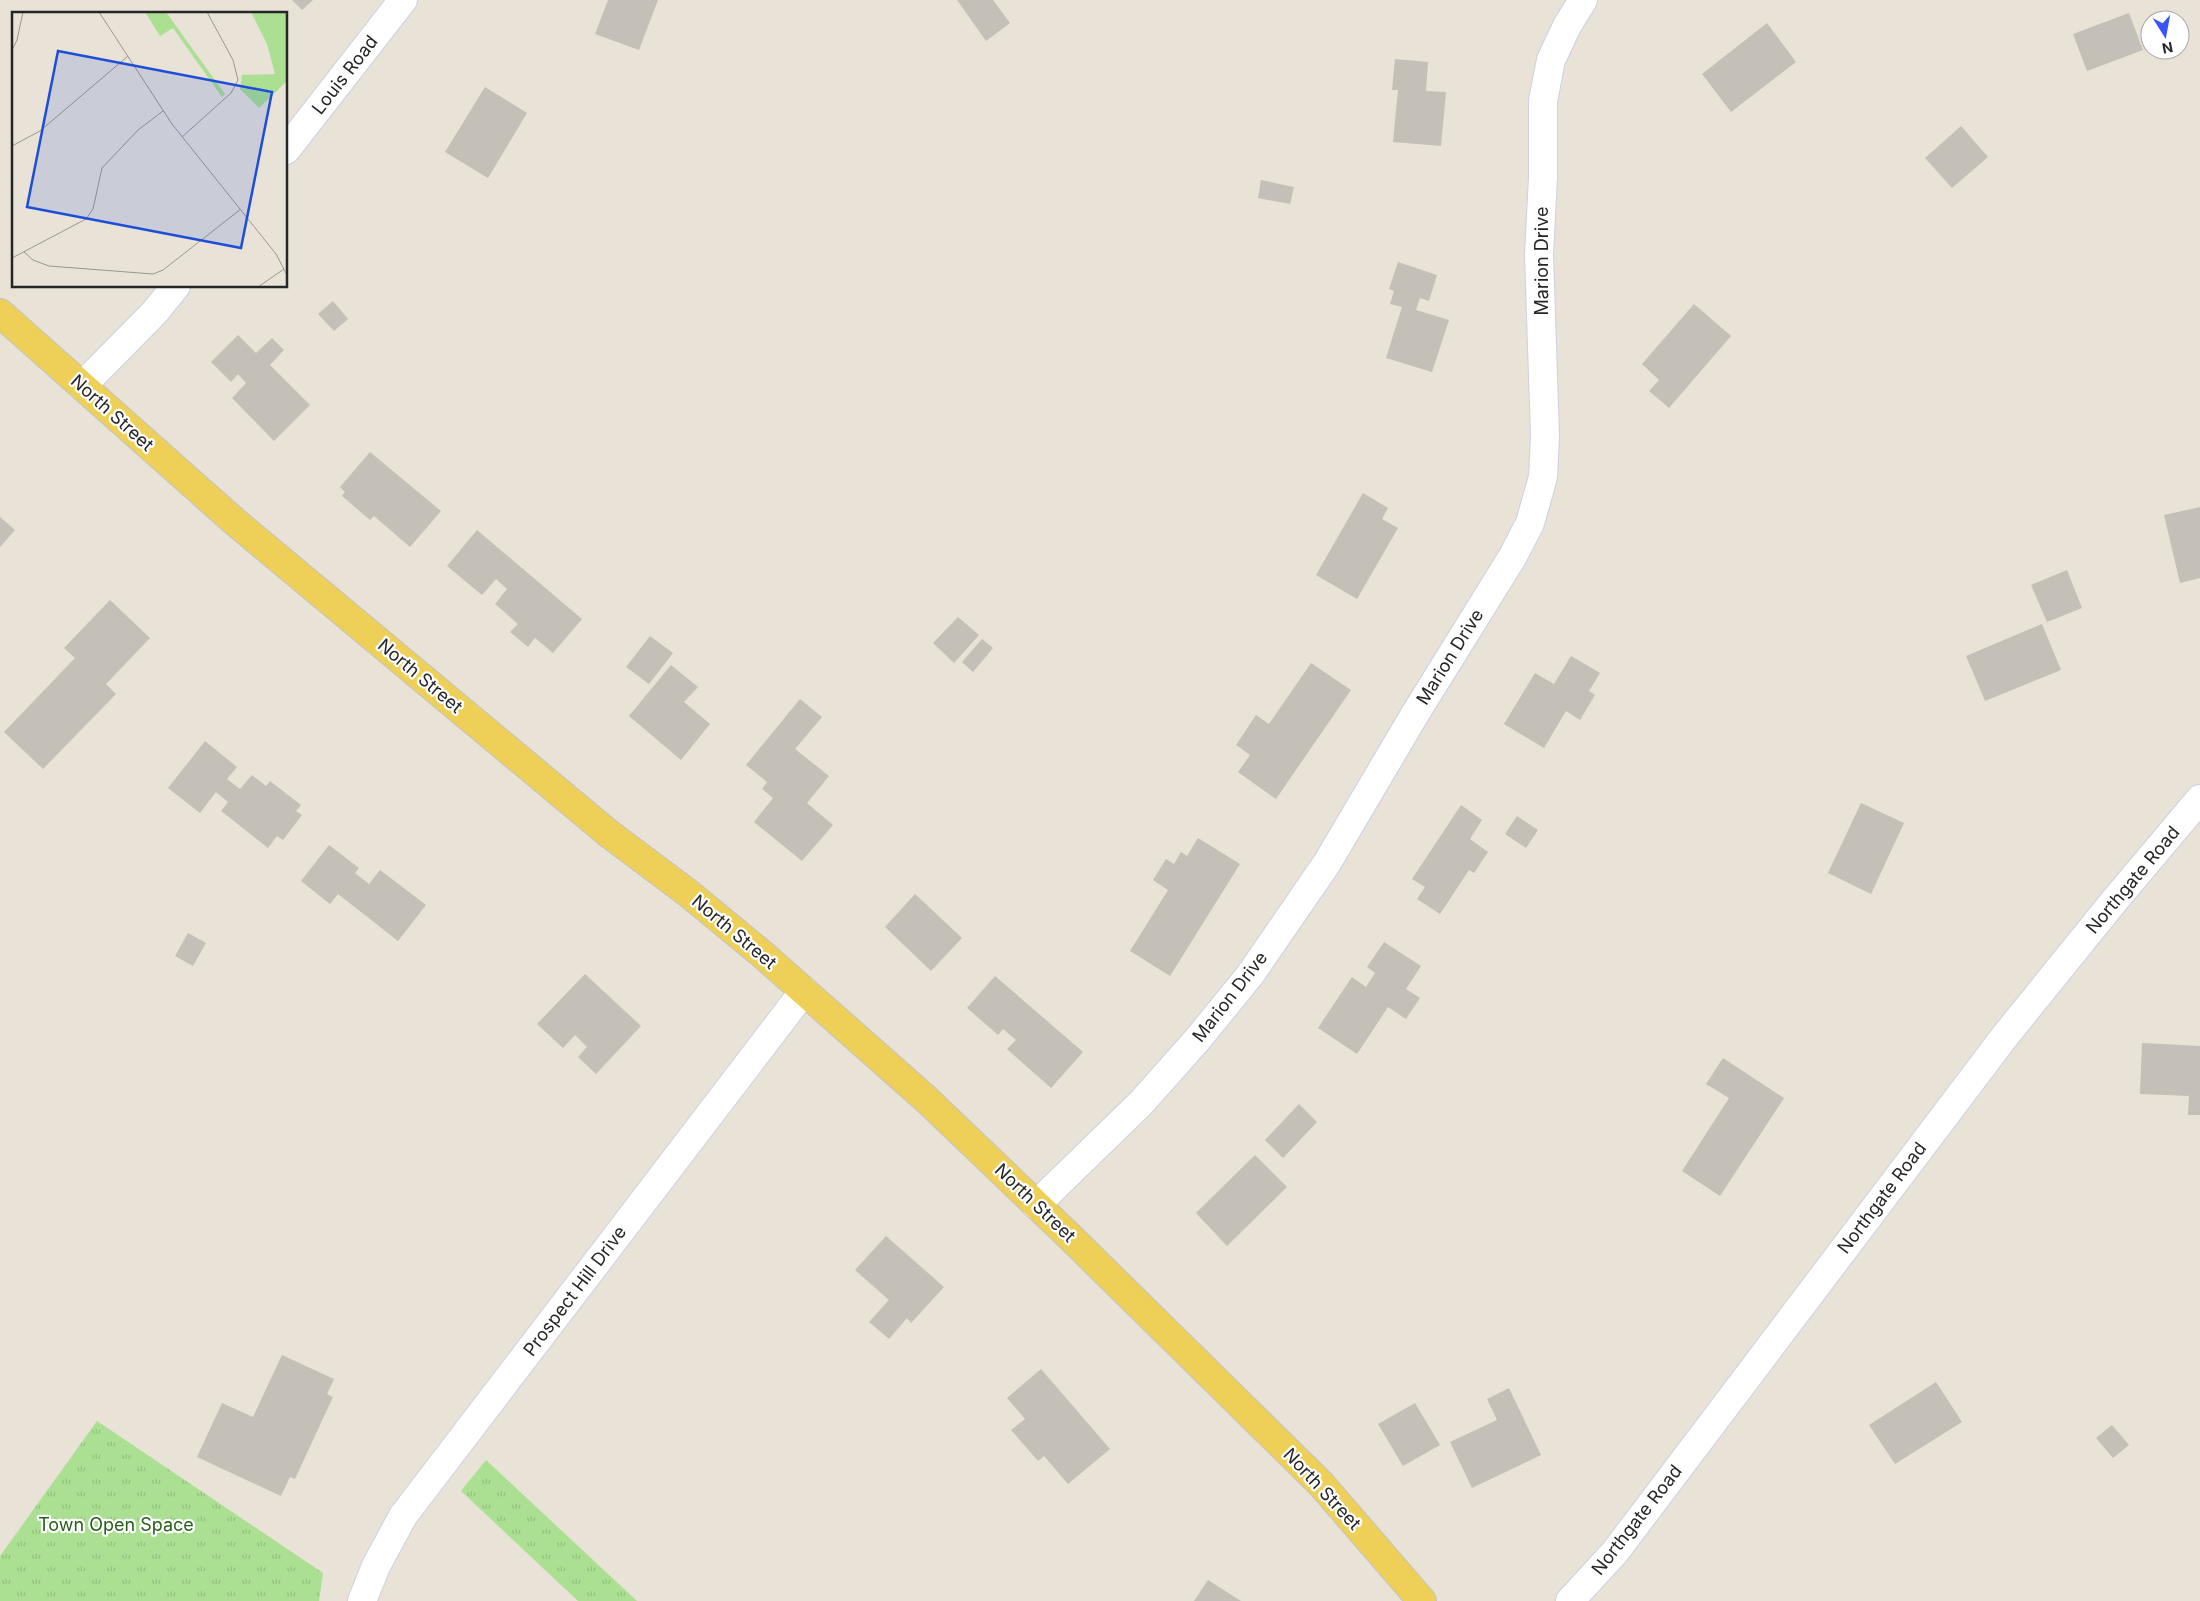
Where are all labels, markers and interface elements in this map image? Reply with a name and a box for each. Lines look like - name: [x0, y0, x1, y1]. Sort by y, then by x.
- north arrow: [2140, 10, 2190, 60]
- inset map: [12, 12, 288, 288]
- street label: Louis Road: [307, 31, 382, 118]
- text: N: [2161, 39, 2174, 58]
- street label: Marion Drive: [1531, 207, 1552, 315]
- street label: North Street: [67, 370, 158, 455]
- street label: Marion Drive: [1412, 605, 1487, 708]
- street label: North Street: [374, 634, 467, 717]
- street label: Northgate Road: [2082, 822, 2184, 938]
- street label: North Street: [688, 890, 781, 973]
- street label: Marion Drive: [1188, 947, 1271, 1046]
- street label: Northgate Road: [1833, 1138, 1930, 1257]
- street label: North Street: [991, 1159, 1080, 1246]
- street label: Prospect Hill Drive: [519, 1222, 630, 1360]
- street label: North Street: [1279, 1444, 1366, 1534]
- street label: Northgate Road: [1587, 1461, 1686, 1579]
- park label: Town Open Space: [38, 1514, 194, 1535]

